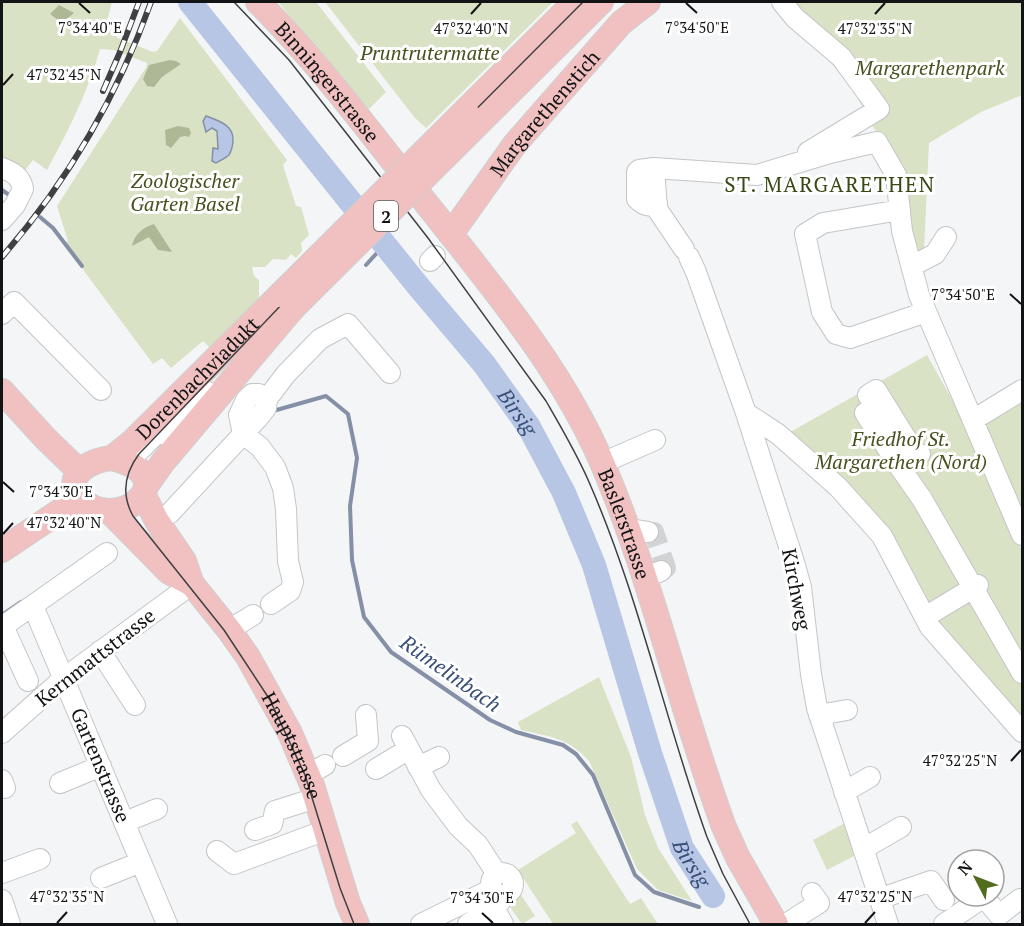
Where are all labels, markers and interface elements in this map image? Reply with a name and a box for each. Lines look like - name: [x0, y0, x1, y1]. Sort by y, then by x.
- street label: Binningerstrasse: [270, 15, 386, 147]
- text: 7°34'40"E: [58, 17, 122, 37]
- text: 7°34'50"E: [665, 17, 729, 37]
- text: 47°32'40"N: [434, 18, 508, 38]
- text: 47°32'35"N: [838, 18, 912, 38]
- park label: Pruntrutermatte: [359, 39, 500, 66]
- street label: Margarethenstich: [483, 44, 605, 181]
- park label: Margarethenpark: [854, 54, 1005, 81]
- text: 47°32'45"N: [27, 64, 101, 84]
- park label: Zoologischer Garten Basel: [130, 167, 240, 217]
- district label: ST. MARGARETHEN: [724, 170, 936, 198]
- road number: 2: [374, 201, 398, 231]
- text: 7°34'50"E: [931, 284, 995, 304]
- street label: Dorenbachviadukt: [129, 310, 265, 445]
- water label: Birsig: [491, 382, 545, 441]
- park label: Friedhof St. Margarethen (Nord): [814, 425, 987, 475]
- street label: Baslerstrasse: [592, 464, 658, 582]
- text: 7°34'30"E: [29, 481, 93, 501]
- text: 47°32'40"N: [27, 512, 101, 532]
- street label: Kirchweg: [776, 546, 818, 633]
- street label: Kernmattstrasse: [30, 602, 160, 712]
- water label: Rümelinbach: [394, 627, 507, 718]
- street label: Hauptstrasse: [256, 687, 329, 802]
- street label: Gartenstrasse: [65, 704, 137, 826]
- text: 47°32'25"N: [923, 750, 997, 770]
- water label: Birsig: [666, 835, 718, 894]
- north arrow: [946, 848, 1006, 908]
- text: N: [953, 856, 977, 880]
- text: 47°32'35"N: [30, 886, 104, 906]
- text: 47°32'25"N: [838, 886, 912, 906]
- text: 7°34'30"E: [450, 887, 514, 907]

